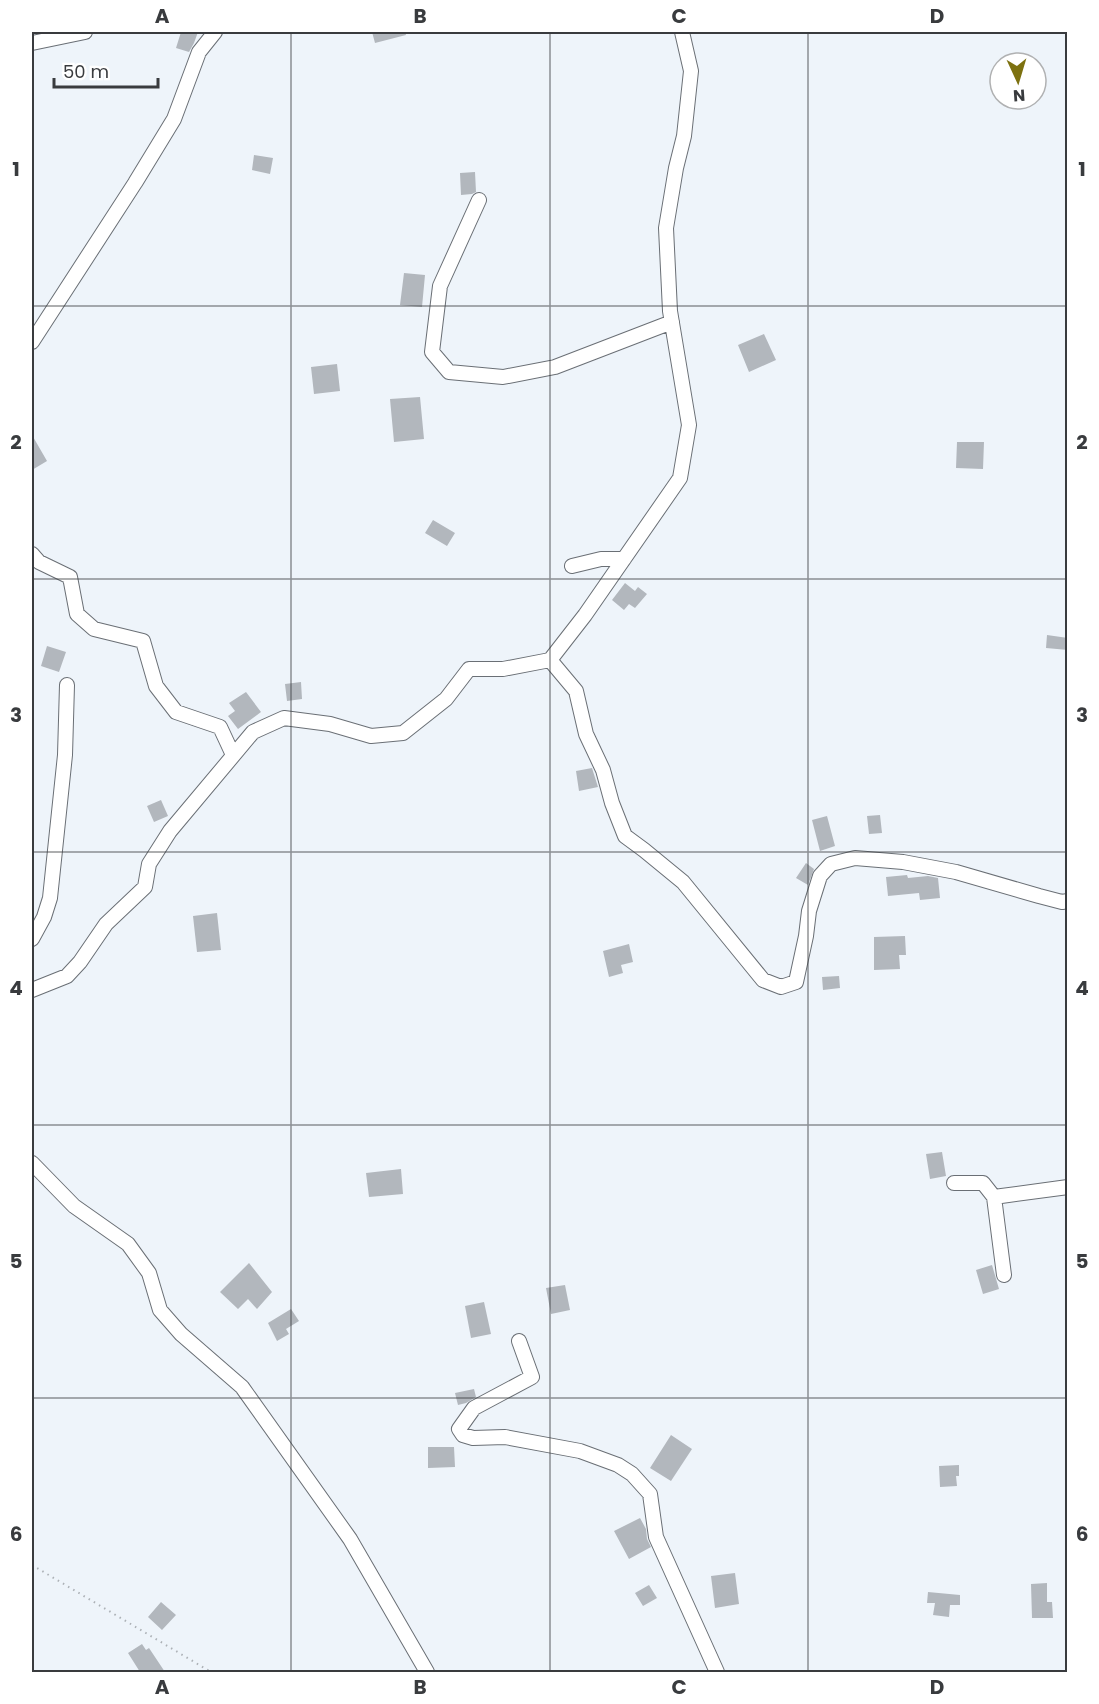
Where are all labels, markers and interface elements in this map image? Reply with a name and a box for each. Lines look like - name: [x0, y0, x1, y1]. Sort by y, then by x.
- text: A: [155, 2, 170, 30]
- text: B: [413, 2, 427, 30]
- text: C: [671, 2, 687, 30]
- text: D: [930, 2, 944, 30]
- scale bar: [54, 51, 158, 89]
- north arrow: [988, 51, 1048, 111]
- text: 50 m: [63, 59, 109, 84]
- text: N: [1012, 84, 1026, 107]
- text: 1: [12, 155, 20, 183]
- text: 1: [1078, 155, 1086, 183]
- text: 2: [10, 428, 22, 456]
- text: 2: [1076, 428, 1088, 456]
- text: 3: [10, 701, 22, 729]
- text: 3: [1076, 701, 1088, 729]
- text: 4: [9, 974, 23, 1002]
- text: 4: [1075, 974, 1089, 1002]
- text: 5: [10, 1247, 23, 1275]
- text: 5: [1076, 1247, 1089, 1275]
- text: 6: [10, 1520, 22, 1548]
- text: 6: [1076, 1520, 1088, 1548]
- text: A: [155, 1673, 170, 1701]
- text: B: [413, 1673, 427, 1701]
- text: C: [671, 1673, 687, 1701]
- text: D: [930, 1673, 944, 1701]

